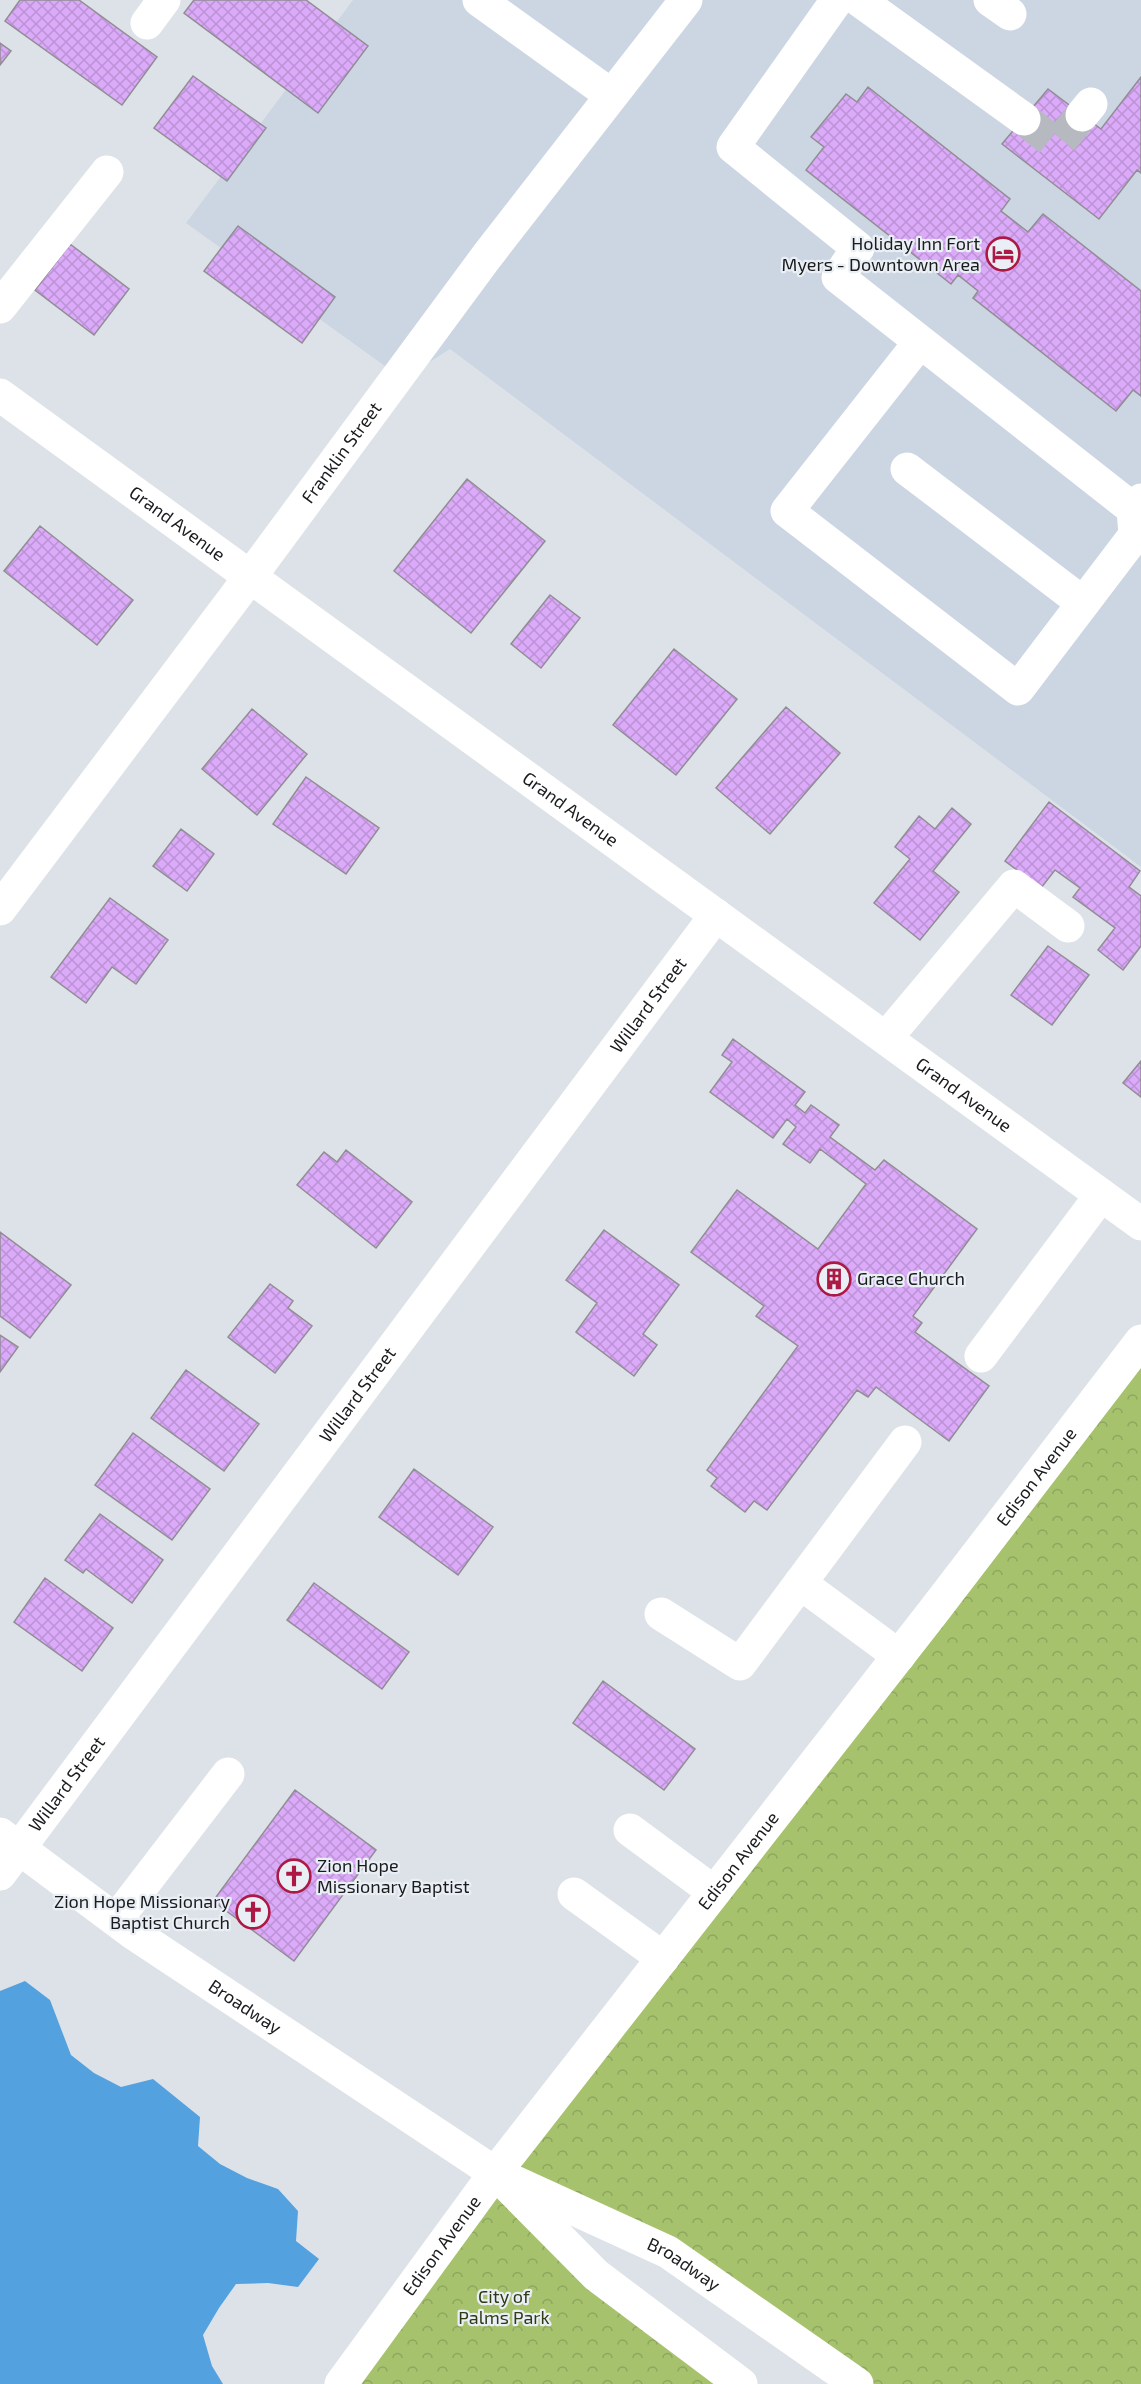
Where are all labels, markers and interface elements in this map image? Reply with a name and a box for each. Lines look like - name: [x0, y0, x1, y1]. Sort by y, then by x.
- place label: Holiday Inn Fort Myers - Downtown Area: [782, 232, 980, 275]
- hotel icon: Holiday Inn Fort Myers - Downtown Area: [985, 236, 1021, 272]
- street label: Franklin Street: [296, 397, 386, 507]
- street label: Grand Avenue: [126, 481, 230, 565]
- street label: Grand Avenue: [519, 766, 623, 851]
- street label: Willard Street: [605, 953, 691, 1057]
- street label: Grand Avenue: [912, 1052, 1016, 1136]
- building icon: Grace Church: [816, 1261, 852, 1297]
- place label: Grace Church: [857, 1267, 965, 1289]
- street label: Willard Street: [314, 1342, 400, 1446]
- street label: Edison Avenue: [991, 1423, 1081, 1530]
- street label: Willard Street: [23, 1731, 109, 1836]
- street label: Edison Avenue: [693, 1807, 783, 1914]
- place label: Zion Hope Missionary Baptist: [317, 1854, 470, 1897]
- church icon: Zion Hope Missionary Baptist: [276, 1858, 312, 1894]
- place label: Zion Hope Missionary Baptist Church: [54, 1890, 230, 1933]
- church icon: Zion Hope Missionary Baptist Church: [235, 1894, 271, 1930]
- street label: Broadway: [205, 1974, 286, 2039]
- street label: Edison Avenue: [397, 2191, 485, 2300]
- street label: Broadway: [644, 2232, 725, 2295]
- park label: City of Palms Park: [458, 2285, 550, 2328]

